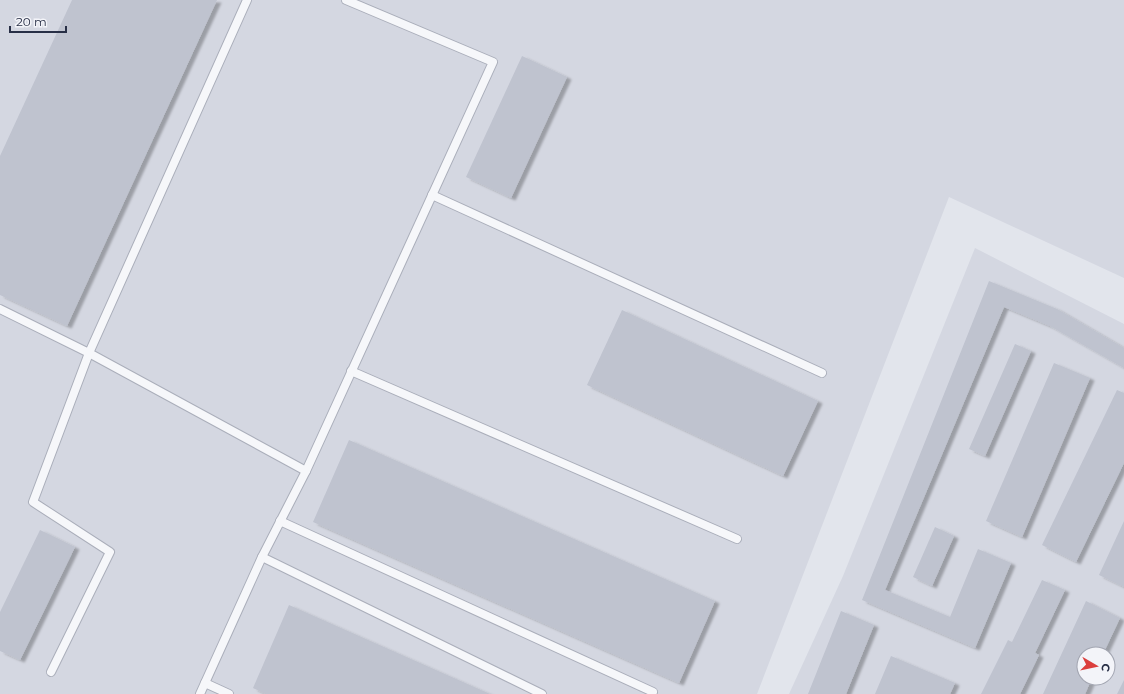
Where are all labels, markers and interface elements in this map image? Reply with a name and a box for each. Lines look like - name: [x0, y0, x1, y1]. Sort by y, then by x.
- scale bar: [10, 8, 66, 34]
- text: 20 m: [16, 14, 47, 29]
- north arrow: [1076, 646, 1116, 686]
- text: С: [1098, 663, 1113, 673]

